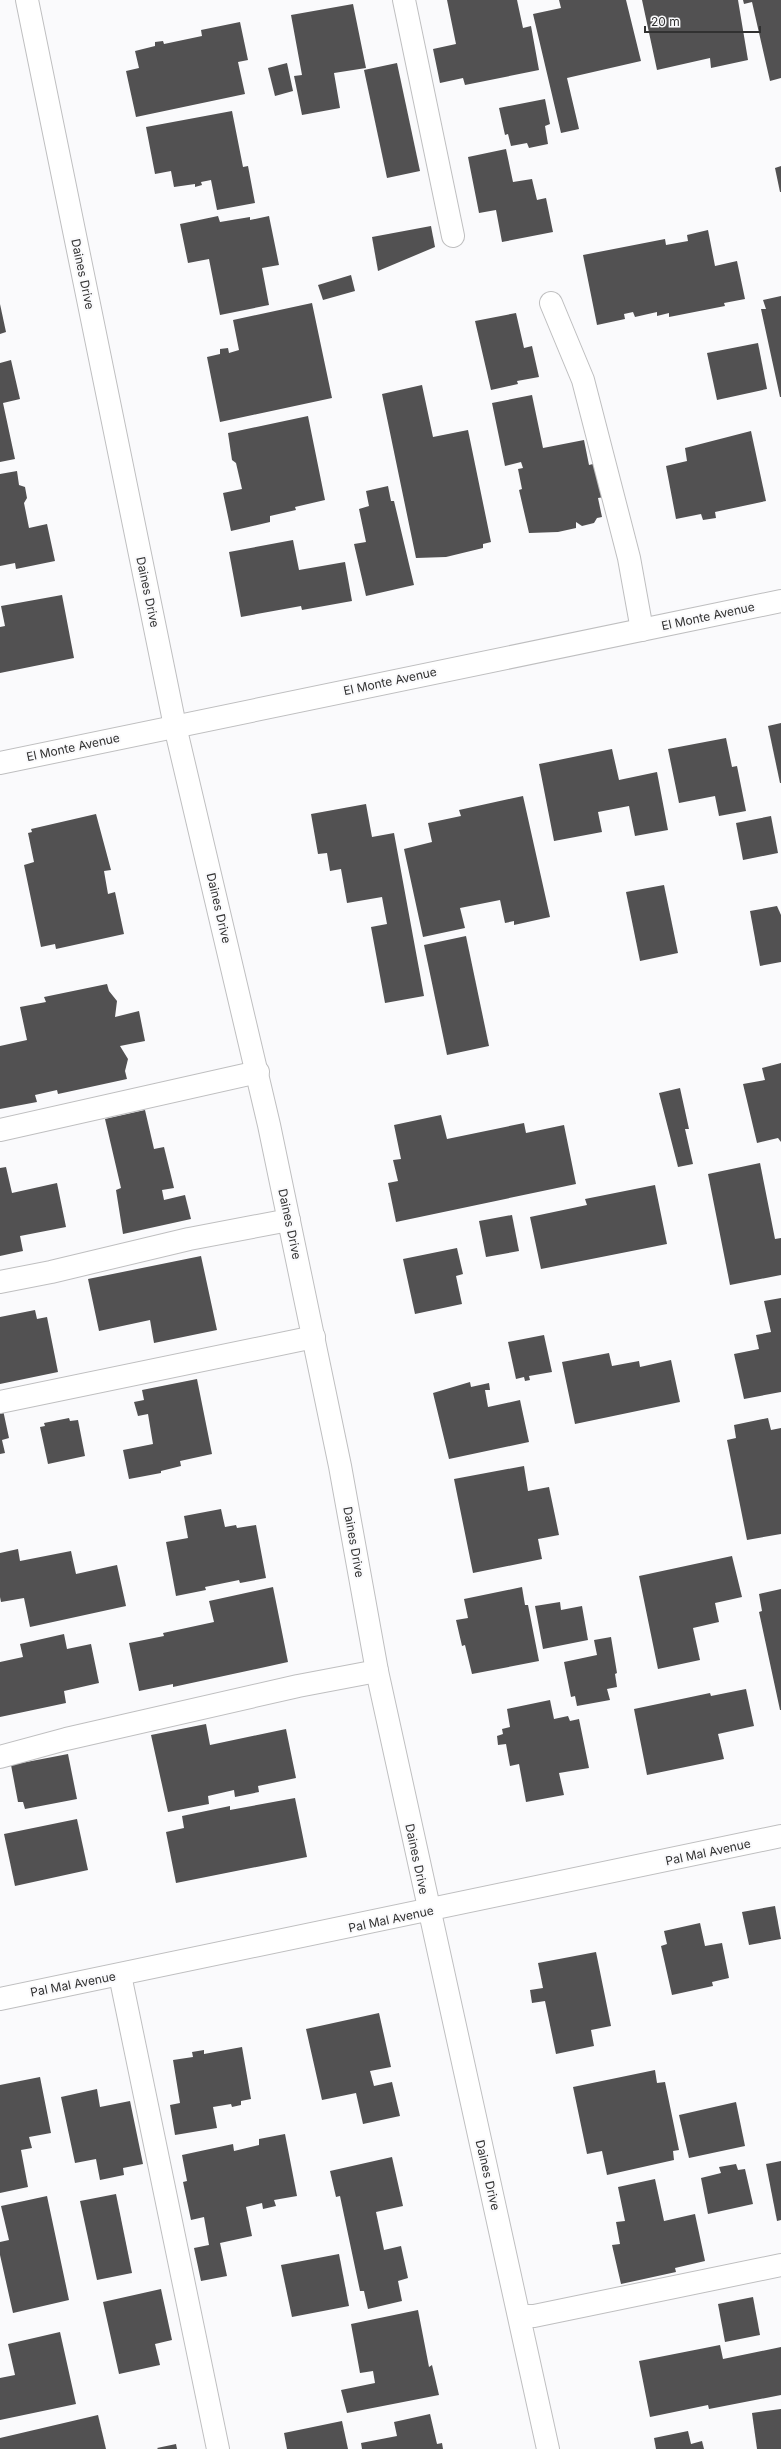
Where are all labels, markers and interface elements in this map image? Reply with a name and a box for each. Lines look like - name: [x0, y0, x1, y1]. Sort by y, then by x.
- scale bar: [645, 8, 760, 34]
- text: 20 m: [651, 14, 680, 29]
- street label: Daines Drive: [68, 237, 98, 311]
- street label: Daines Drive: [133, 555, 163, 629]
- street label: El Monte Avenue: [660, 599, 756, 633]
- street label: El Monte Avenue: [342, 664, 438, 698]
- street label: El Monte Avenue: [25, 730, 121, 764]
- street label: Daines Drive: [204, 871, 234, 945]
- street label: Daines Drive: [275, 1187, 305, 1261]
- street label: Daines Drive: [340, 1505, 368, 1579]
- street label: Daines Drive: [402, 1822, 432, 1896]
- street label: Pal Mal Avenue: [664, 1836, 752, 1868]
- street label: Pal Mal Avenue: [347, 1903, 435, 1935]
- street label: Pal Mal Avenue: [29, 1968, 117, 2000]
- street label: Daines Drive: [473, 2138, 503, 2212]

